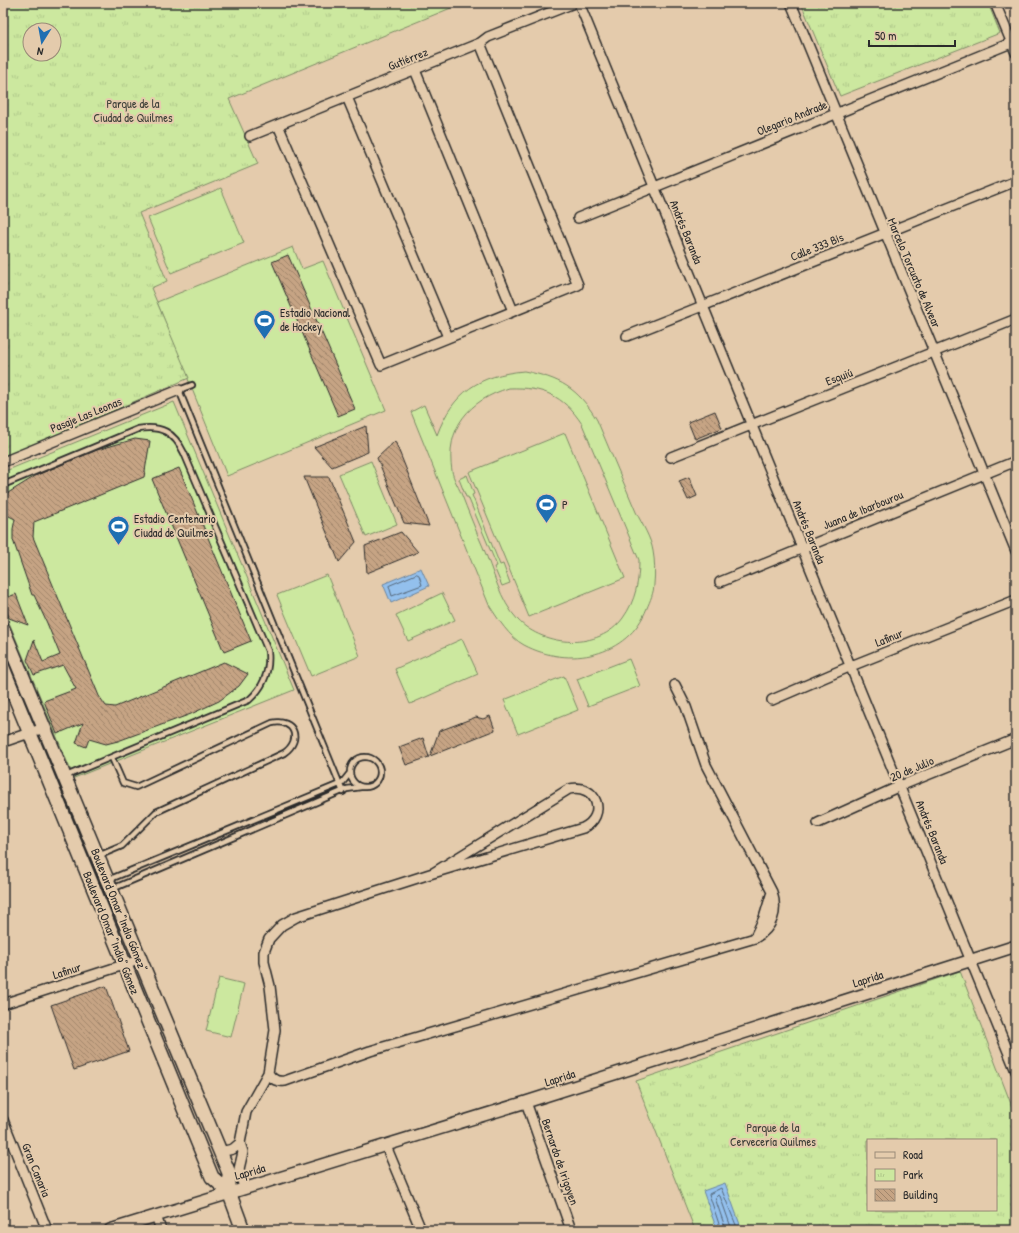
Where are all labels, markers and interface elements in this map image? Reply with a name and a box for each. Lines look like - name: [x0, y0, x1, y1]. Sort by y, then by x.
- north arrow: [22, 22, 62, 62]
- scale bar: [869, 22, 955, 48]
- text: 50 m: [875, 27, 896, 44]
- street label: Gutiérrez: [385, 43, 430, 74]
- text: N: [36, 44, 44, 59]
- park label: Parque de la Ciudad de Quilmes: [93, 95, 173, 126]
- street label: Olegario Andrade: [754, 96, 830, 139]
- street label: Andrés Baranda: [666, 197, 707, 267]
- street label: Marcelo Torcuato de Alvear: [884, 215, 945, 331]
- street label: Calle 333 Bis: [788, 228, 846, 265]
- place label: Estadio Nacional de Hockey: [280, 304, 351, 335]
- sports icon: Estadio Nacional de Hockey: [252, 307, 278, 340]
- street label: Esquiú: [823, 364, 855, 389]
- street label: Pasaje Las Leonas: [48, 392, 124, 437]
- street label: Juana de Ibarbourou: [820, 486, 906, 533]
- sports icon: P: [534, 492, 560, 525]
- place label: P: [562, 496, 568, 513]
- street label: Andrés Baranda: [789, 497, 830, 567]
- place label: Estadio Centenario Ciudad de Quilmes: [134, 510, 216, 541]
- sports icon: Estadio Centenario Ciudad de Quilmes: [106, 513, 132, 546]
- street label: Lafinur: [872, 624, 906, 651]
- street label: 20 de Julio: [887, 752, 936, 785]
- street label: Andrés Baranda: [912, 797, 953, 867]
- street label: Boulevard Omar "Indio Gómez": [87, 846, 152, 974]
- street label: Boulevard Omar "Indio" Gómez: [79, 869, 144, 997]
- street label: Lafinur: [51, 958, 84, 983]
- street label: Laprida: [850, 966, 885, 991]
- street label: Laprida: [542, 1065, 577, 1090]
- street label: Bernardo de Irigoyen: [538, 1116, 583, 1207]
- park label: Parque de la Cervecería Quilmes: [730, 1119, 816, 1150]
- legend: [867, 1139, 997, 1211]
- street label: Gran Canaria: [18, 1140, 55, 1200]
- text: Road: [903, 1146, 923, 1163]
- street label: Laprida: [233, 1159, 267, 1184]
- text: Park: [903, 1166, 923, 1183]
- text: Building: [903, 1186, 938, 1203]

